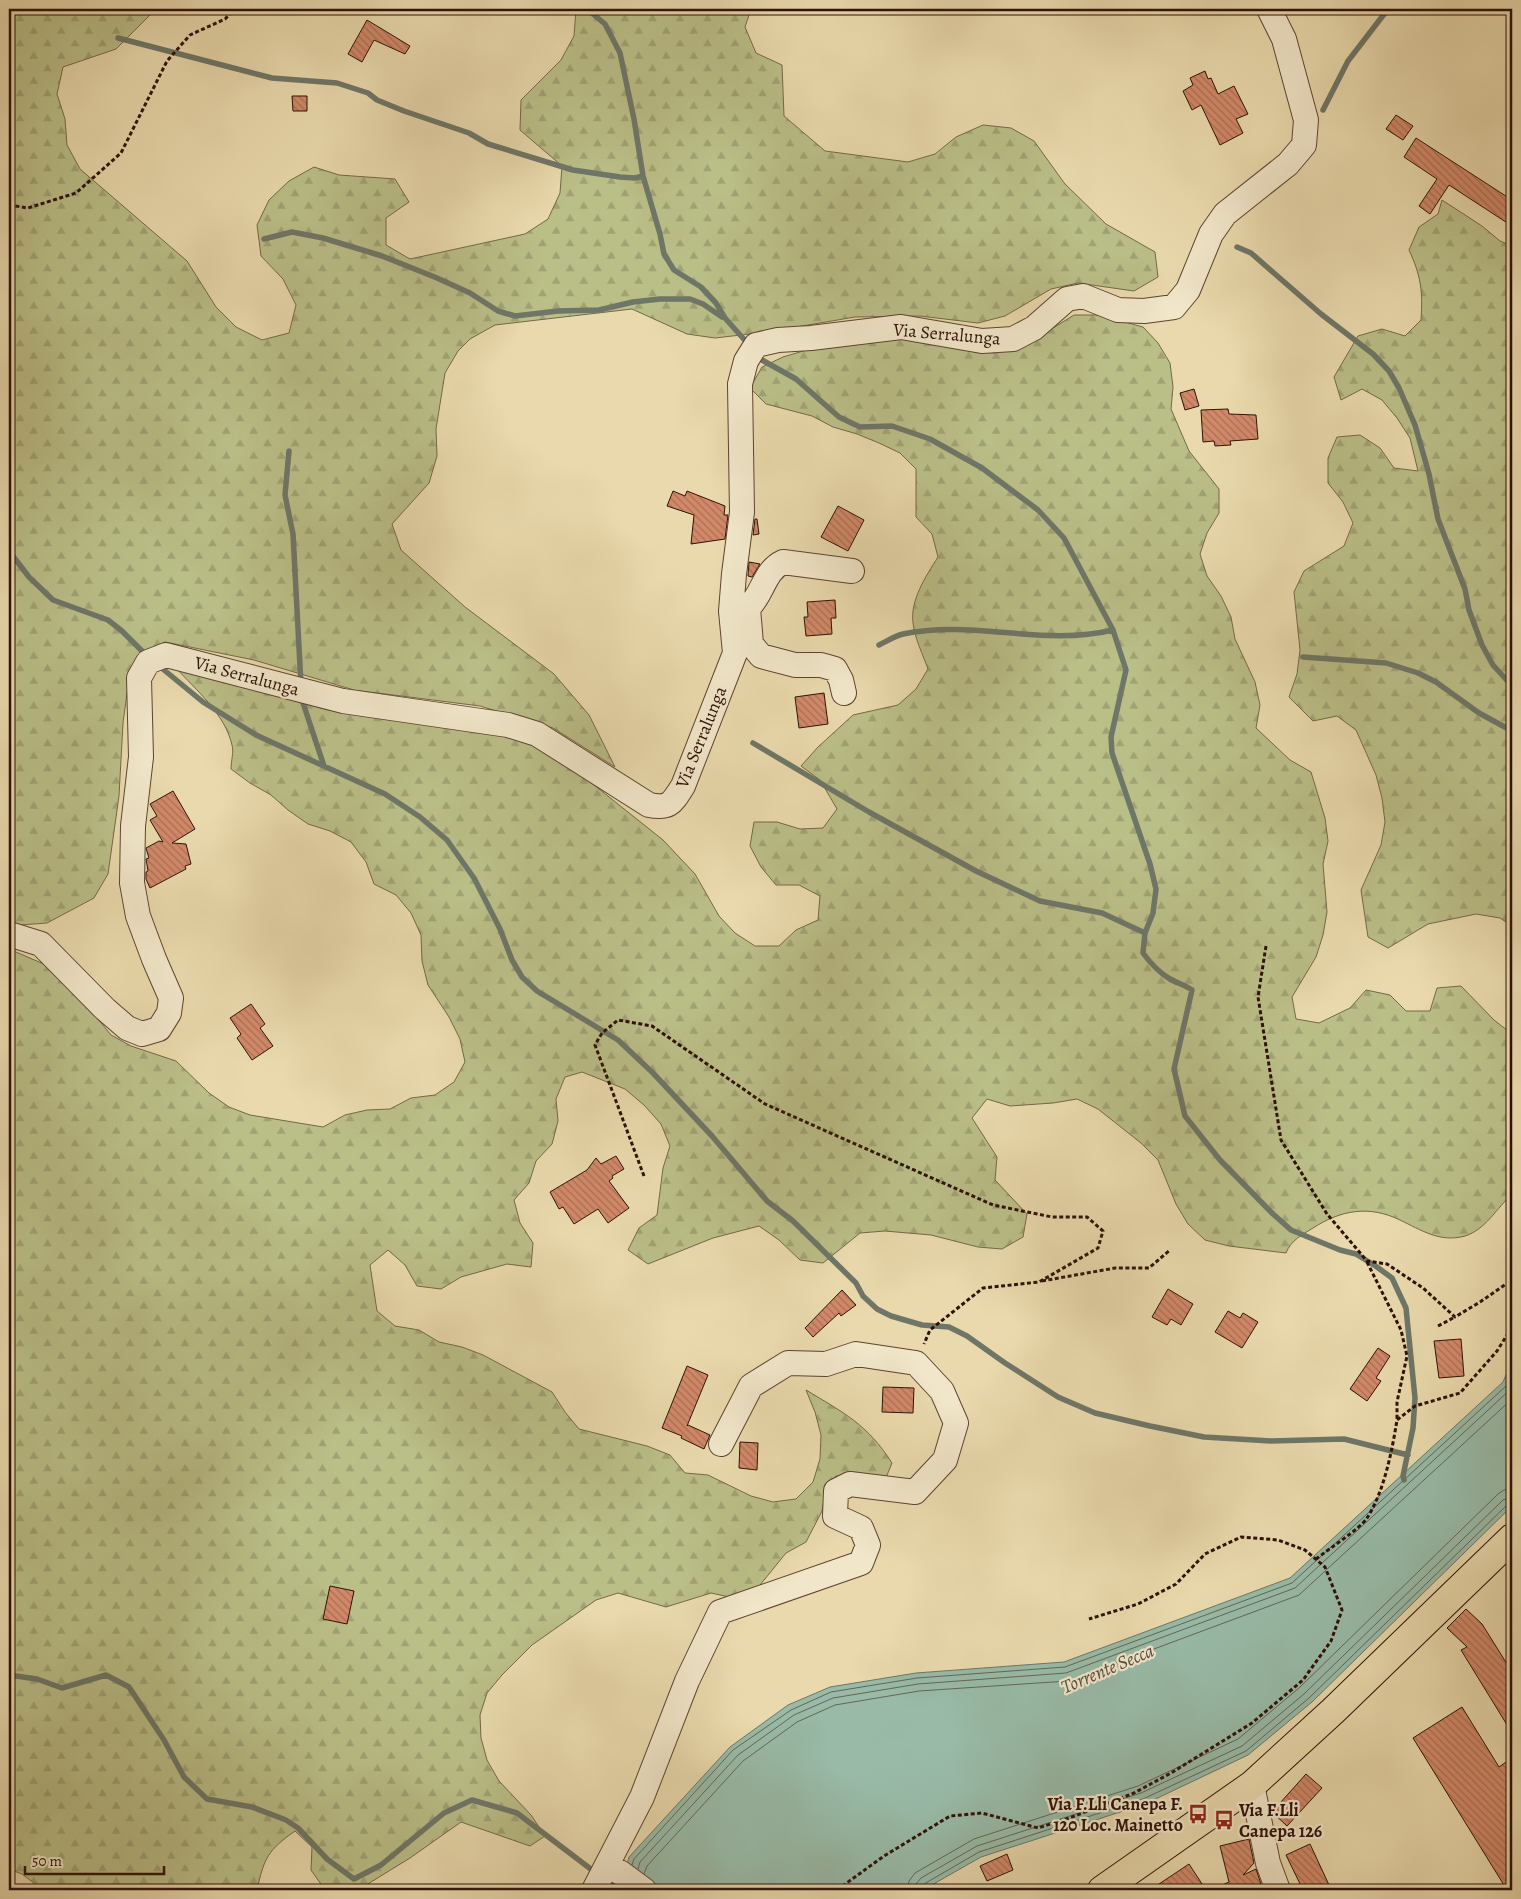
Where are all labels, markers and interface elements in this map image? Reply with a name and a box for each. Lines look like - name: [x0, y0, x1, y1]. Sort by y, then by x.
- street label: Via Serralunga: [891, 317, 1002, 351]
- street label: Via Serralunga: [191, 650, 303, 702]
- street label: Via Serralunga: [669, 682, 733, 792]
- water label: Torrente Secca: [1057, 1638, 1158, 1700]
- place label: Via F.Lli Canepa F. 120 Loc. Mainetto: [1047, 1792, 1183, 1837]
- place label: Via F.Lli Canepa 126: [1238, 1798, 1322, 1843]
- bus stop icon: Via F.Lli Canepa F. 120 Loc. Mainetto: [1187, 1803, 1209, 1825]
- bus stop icon: Via F.Lli Canepa 126: [1213, 1809, 1235, 1831]
- scale bar: [25, 1844, 164, 1876]
- text: 50 m: [32, 1851, 62, 1871]

